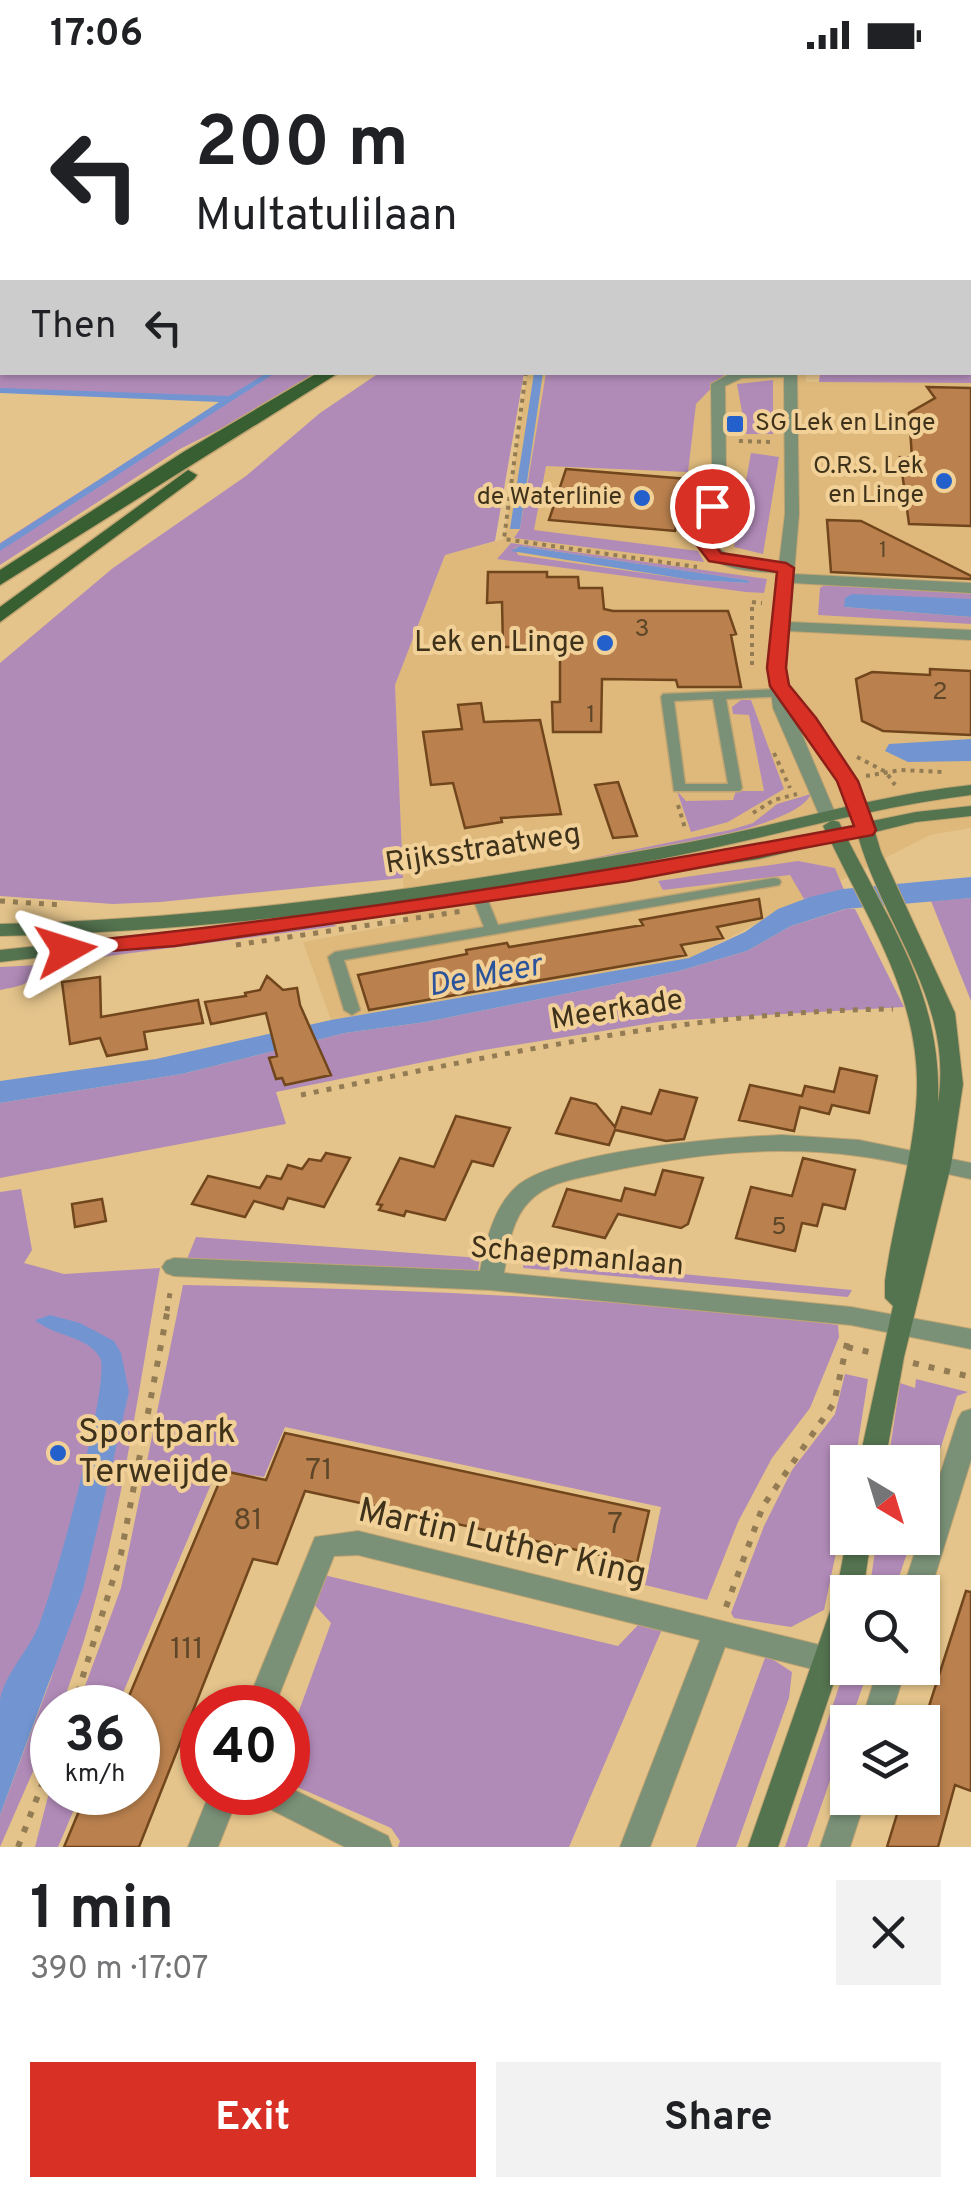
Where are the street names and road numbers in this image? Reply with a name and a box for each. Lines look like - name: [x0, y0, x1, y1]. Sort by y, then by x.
- street label: Rijksstraatweg: [383, 816, 583, 884]
- street label: Meerkade: [548, 982, 686, 1040]
- street label: Schaepmanlaan: [469, 1230, 685, 1286]
- street label: Martin Luther King: [354, 1489, 650, 1599]

